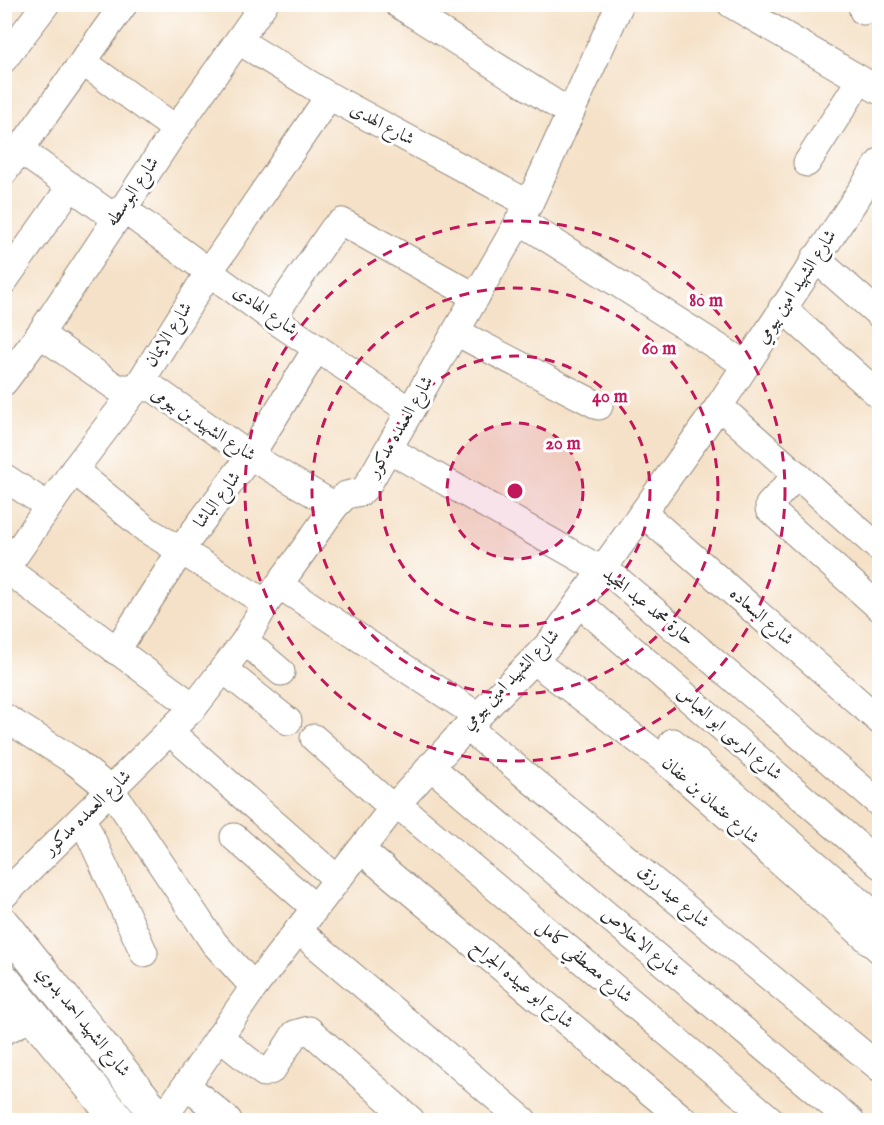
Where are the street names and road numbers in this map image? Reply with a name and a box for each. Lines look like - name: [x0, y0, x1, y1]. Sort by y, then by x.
- street label: شارع الهدى: [345, 98, 418, 153]
- street label: شارع البوسطه: [101, 152, 167, 233]
- street label: شارع الشهيد امين بيومي: [751, 225, 844, 350]
- street label: شارع الهادى: [227, 281, 302, 343]
- street label: شارع الايمان: [140, 298, 200, 373]
- street label: شارع العمده مدكور: [362, 372, 441, 485]
- street label: شارع الشهيد بن بيومى: [145, 382, 260, 469]
- street label: شارع الباشا: [189, 467, 248, 534]
- street label: حارة محمد عبد المجيد: [597, 563, 699, 651]
- street label: شارع السعاده: [723, 583, 798, 653]
- street label: شارع الشهيد امين بيومي: [457, 625, 567, 737]
- street label: شارع المرسى ابو العباس: [670, 682, 787, 788]
- street label: شارع عثمان بن عفان: [655, 752, 764, 851]
- street label: شارع العمده مدكور: [38, 765, 138, 864]
- street label: شارع عيد رزق: [631, 860, 714, 935]
- street label: شارع الاخلاص: [595, 903, 684, 984]
- street label: شارع مصطفي كامل: [528, 915, 637, 1012]
- street label: شارع ابو عبيده الجراح: [464, 936, 578, 1037]
- street label: شارع الشهيد احمد بدوي: [30, 962, 135, 1083]

